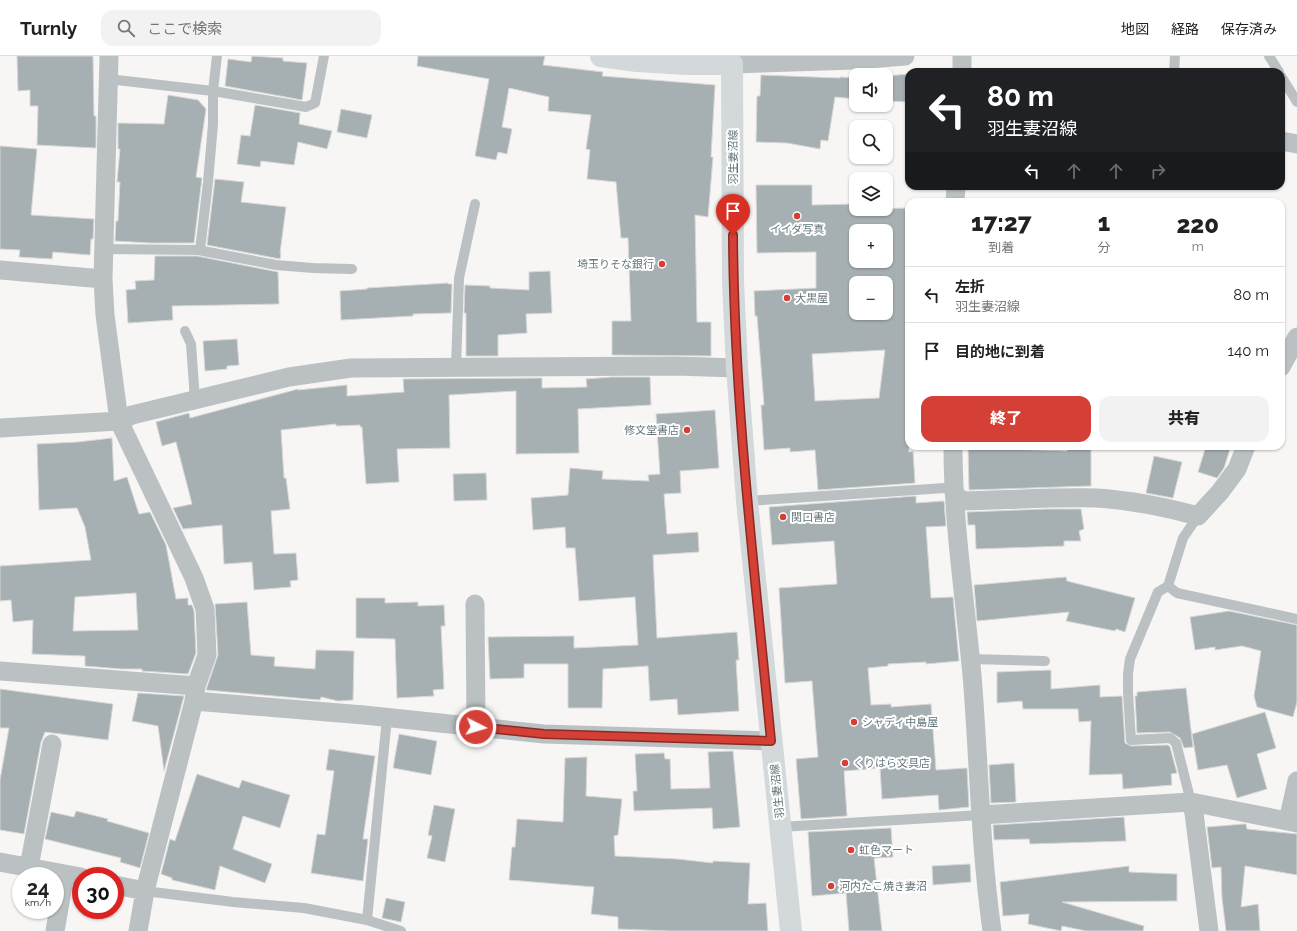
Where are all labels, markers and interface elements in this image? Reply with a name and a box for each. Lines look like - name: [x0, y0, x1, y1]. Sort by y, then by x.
- search box: [101, 10, 381, 46]
- text: Turnly: [20, 17, 77, 39]
- icon: search: [115, 17, 137, 39]
- text: ここで検索: [147, 20, 222, 38]
- text: 地図: [1121, 21, 1149, 37]
- text: 経路: [1171, 21, 1199, 37]
- text: 保存済み: [1221, 21, 1277, 37]
- map controls: [849, 68, 893, 320]
- button: sound: [849, 68, 893, 112]
- text: 80 m: [987, 80, 1054, 113]
- icon: left: [921, 84, 973, 136]
- text: 羽生妻沼線: [987, 118, 1077, 139]
- button: search: [849, 120, 893, 164]
- street label: 羽生妻沼線: [727, 130, 740, 185]
- icon: left: [1021, 160, 1043, 182]
- icon: ahead: [1063, 160, 1085, 182]
- icon: ahead: [1105, 160, 1127, 182]
- icon: right: [1147, 160, 1169, 182]
- button: layers: [849, 172, 893, 216]
- pin: [716, 194, 750, 235]
- icon: arrive: [722, 200, 744, 222]
- text: 17:27: [971, 208, 1032, 237]
- text: 1: [1098, 208, 1110, 237]
- text: 220: [1176, 210, 1219, 239]
- marker: イイダ写真: [792, 211, 802, 221]
- place label: イイダ写真: [770, 223, 824, 236]
- button: +: [849, 224, 893, 268]
- text: m: [1192, 239, 1204, 254]
- text: 到着: [988, 240, 1014, 255]
- text: 分: [1097, 240, 1111, 255]
- place label: 埼玉りそな銀行: [577, 258, 654, 271]
- marker: 埼玉りそな銀行: [657, 259, 667, 269]
- button: −: [849, 276, 893, 320]
- text: 左折: [955, 278, 985, 296]
- icon: left: [921, 284, 943, 306]
- text: 80 m: [1233, 286, 1269, 304]
- place label: 大黒屋: [795, 292, 828, 305]
- marker: 大黒屋: [782, 293, 792, 303]
- text: 羽生妻沼線: [955, 299, 1020, 314]
- icon: arrive: [921, 340, 943, 362]
- text: 140 m: [1228, 342, 1269, 360]
- text: 目的地に到着: [955, 343, 1045, 361]
- button: 終了: [921, 396, 1091, 442]
- button: 共有: [1099, 396, 1269, 442]
- place label: 修文堂書店: [624, 424, 679, 437]
- marker: 修文堂書店: [682, 425, 692, 435]
- place label: 関口書店: [791, 511, 835, 524]
- marker: 関口書店: [778, 512, 788, 522]
- position arrow: [455, 706, 497, 748]
- place label: シャディ中島屋: [862, 716, 938, 729]
- marker: シャディ中島屋: [849, 717, 859, 727]
- place label: くりはら文具店: [853, 757, 930, 770]
- marker: くりはら文具店: [840, 758, 850, 768]
- street label: 羽生妻沼線: [768, 763, 787, 819]
- place label: 虹色マート: [859, 844, 914, 857]
- marker: 虹色マート: [846, 845, 856, 855]
- speed limit sign: 30: [72, 867, 124, 919]
- text: 24: [27, 876, 49, 900]
- place label: 河内たこ焼き妻沼: [839, 880, 927, 893]
- marker: 河内たこ焼き妻沼: [826, 881, 836, 891]
- text: km/h: [25, 897, 51, 908]

